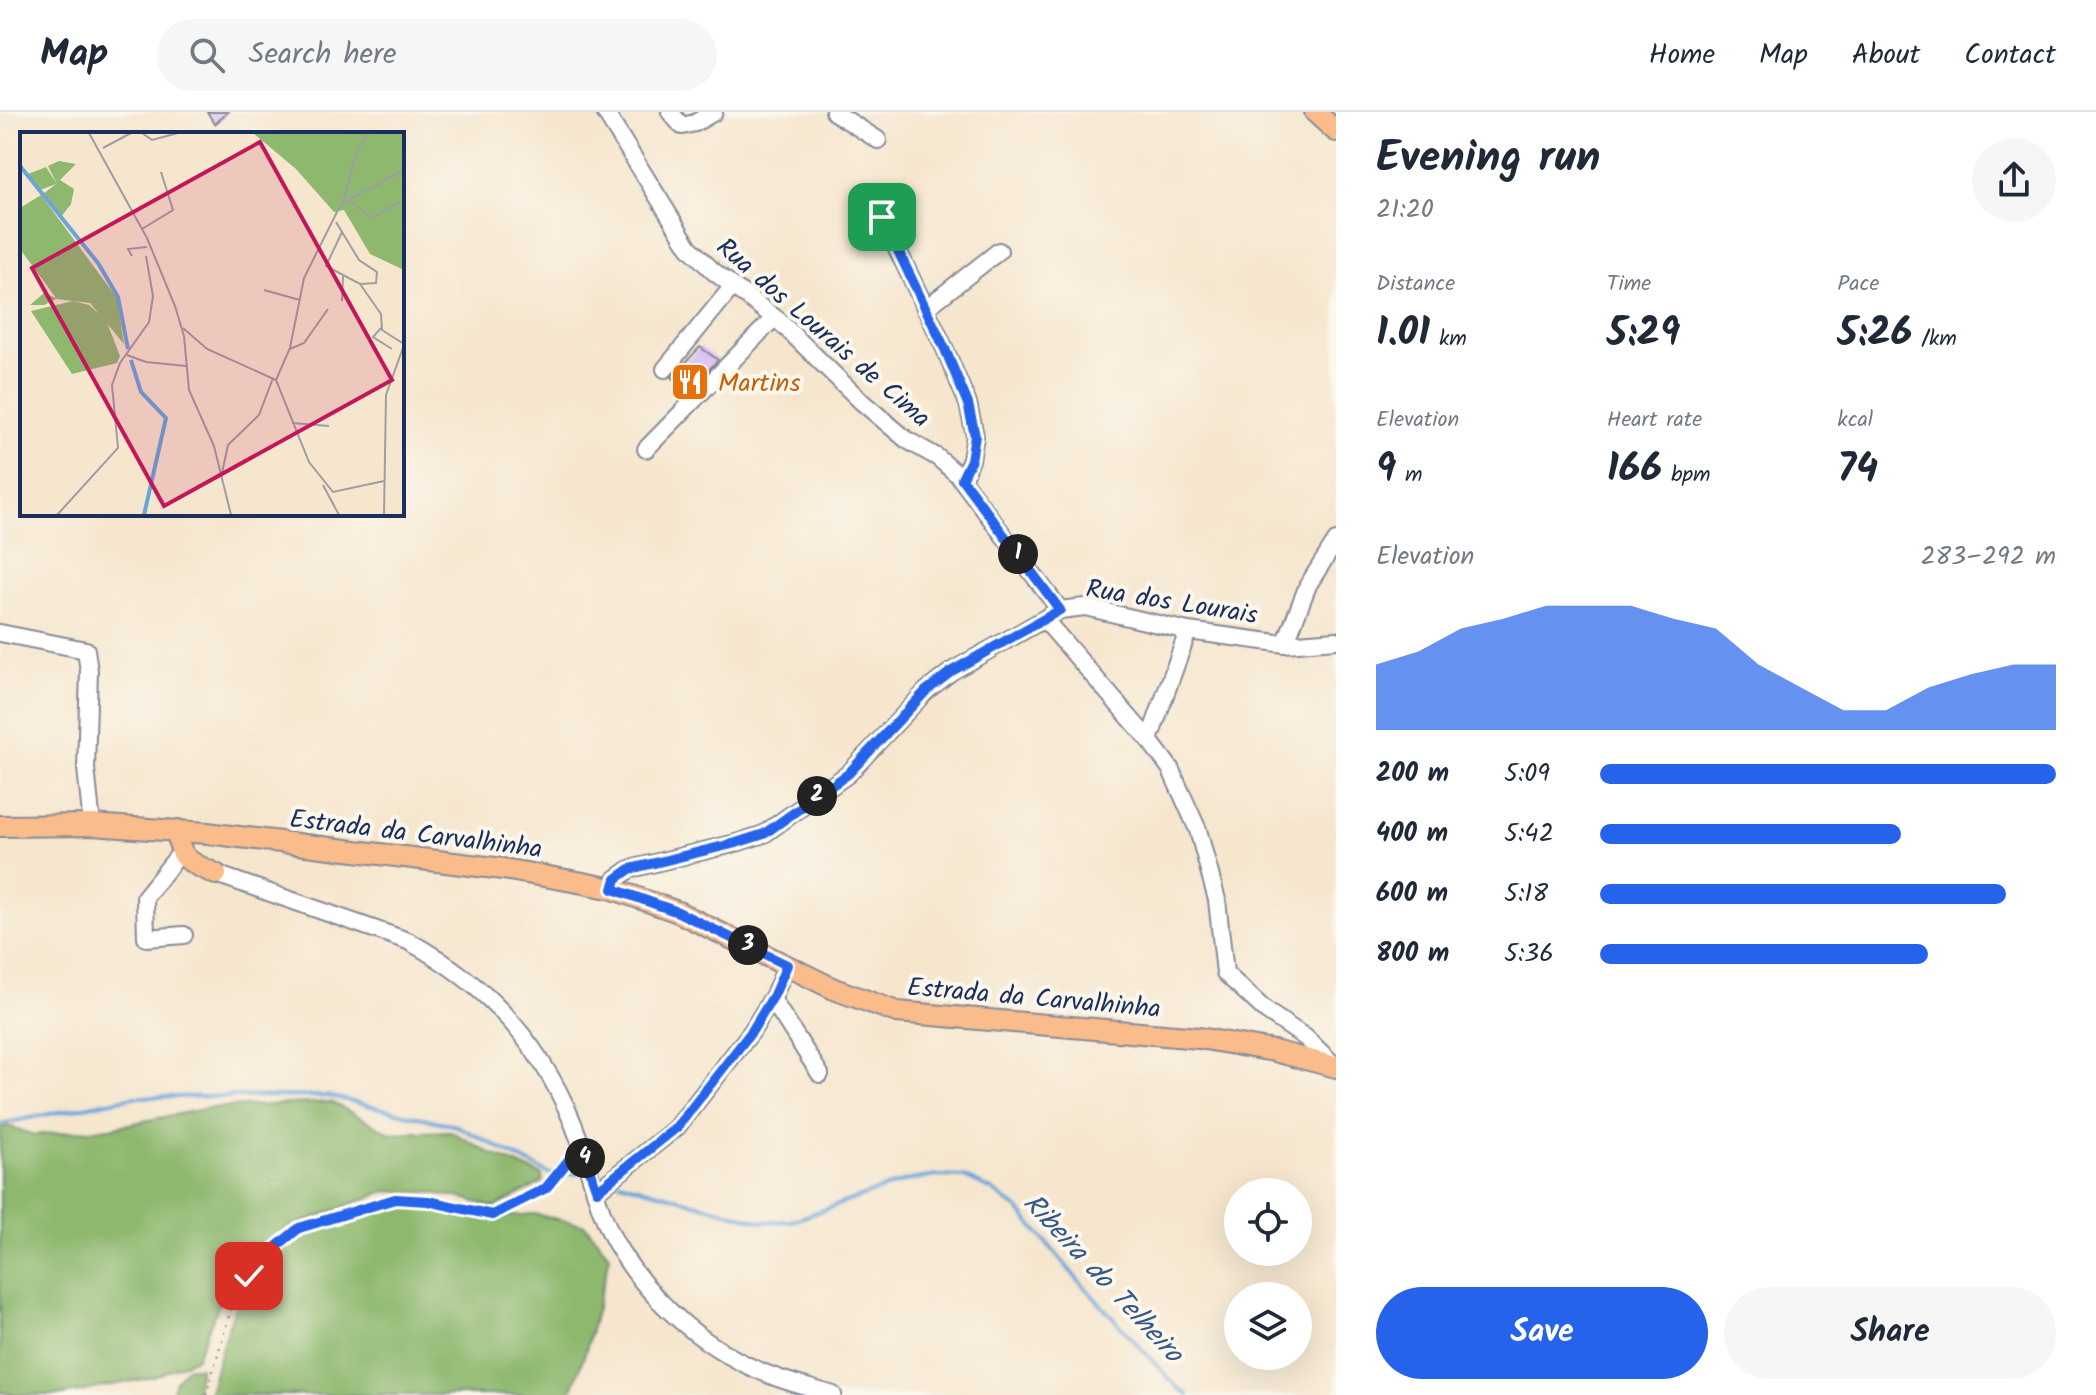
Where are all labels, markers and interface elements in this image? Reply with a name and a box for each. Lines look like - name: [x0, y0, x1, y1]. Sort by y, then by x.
- search box: [157, 19, 717, 91]
- text: Map: [40, 25, 109, 85]
- text: Search here: [249, 31, 396, 79]
- icon: search: [185, 33, 229, 77]
- text: Home: [1649, 33, 1715, 78]
- text: Map: [1759, 33, 1808, 78]
- text: About: [1852, 33, 1920, 78]
- text: Contact: [1964, 33, 2056, 78]
- text: Evening run: [1376, 124, 1600, 194]
- inset map: [20, 132, 404, 516]
- button: share: [1972, 138, 2056, 222]
- pin: [848, 183, 916, 251]
- text: 21:20: [1376, 189, 1434, 231]
- icon: arrive: [860, 195, 904, 239]
- street label: Rua dos Lourais de Cima: [706, 228, 940, 439]
- text: Distance: [1376, 267, 1455, 302]
- text: Time: [1607, 267, 1651, 302]
- text: Pace: [1837, 267, 1879, 302]
- text: 1.01: [1376, 302, 1430, 366]
- text: 5:29: [1607, 302, 1680, 366]
- text: 5:26: [1837, 302, 1912, 366]
- text: km: [1430, 322, 1467, 357]
- text: /km: [1912, 322, 1957, 357]
- restaurant icon: Martins: [669, 361, 711, 403]
- place label: Martins: [718, 363, 801, 405]
- text: Elevation: [1376, 403, 1459, 438]
- text: Heart rate: [1607, 403, 1702, 438]
- text: kcal: [1837, 403, 1873, 438]
- text: 9: [1376, 438, 1396, 502]
- text: 166: [1607, 438, 1662, 502]
- text: 74: [1837, 438, 1878, 502]
- text: m: [1396, 458, 1423, 493]
- text: bpm: [1662, 458, 1711, 493]
- pin: 1: [998, 534, 1038, 574]
- text: 1: [1015, 536, 1021, 571]
- text: Elevation: [1376, 536, 1474, 578]
- text: 283–292 m: [1921, 536, 2056, 578]
- street label: Rua dos Lourais: [1083, 569, 1260, 637]
- text: 200 m: [1376, 753, 1449, 795]
- text: 5:09: [1504, 753, 1550, 795]
- pin: 2: [797, 776, 837, 816]
- text: 2: [811, 778, 823, 813]
- street label: Estrada da Carvalhinha: [287, 799, 545, 871]
- text: 400 m: [1376, 813, 1448, 855]
- text: 5:42: [1504, 813, 1554, 855]
- text: 600 m: [1376, 873, 1448, 915]
- text: 5:18: [1504, 873, 1548, 915]
- pin: 3: [728, 925, 768, 965]
- text: 3: [742, 927, 754, 962]
- text: 800 m: [1376, 933, 1449, 975]
- text: 5:36: [1504, 933, 1554, 975]
- street label: Estrada da Carvalhinha: [905, 967, 1162, 1031]
- pin: 4: [565, 1138, 605, 1178]
- text: 4: [579, 1140, 591, 1175]
- map controls: [1224, 1178, 1312, 1370]
- button: locate: [1224, 1178, 1312, 1266]
- water label: Ribeira do Telheiro: [1011, 1183, 1195, 1376]
- pin: [215, 1242, 283, 1310]
- icon: check: [227, 1254, 271, 1298]
- button: layers: [1224, 1282, 1312, 1370]
- button: Save: [1376, 1287, 1708, 1379]
- button: Share: [1724, 1287, 2056, 1379]

